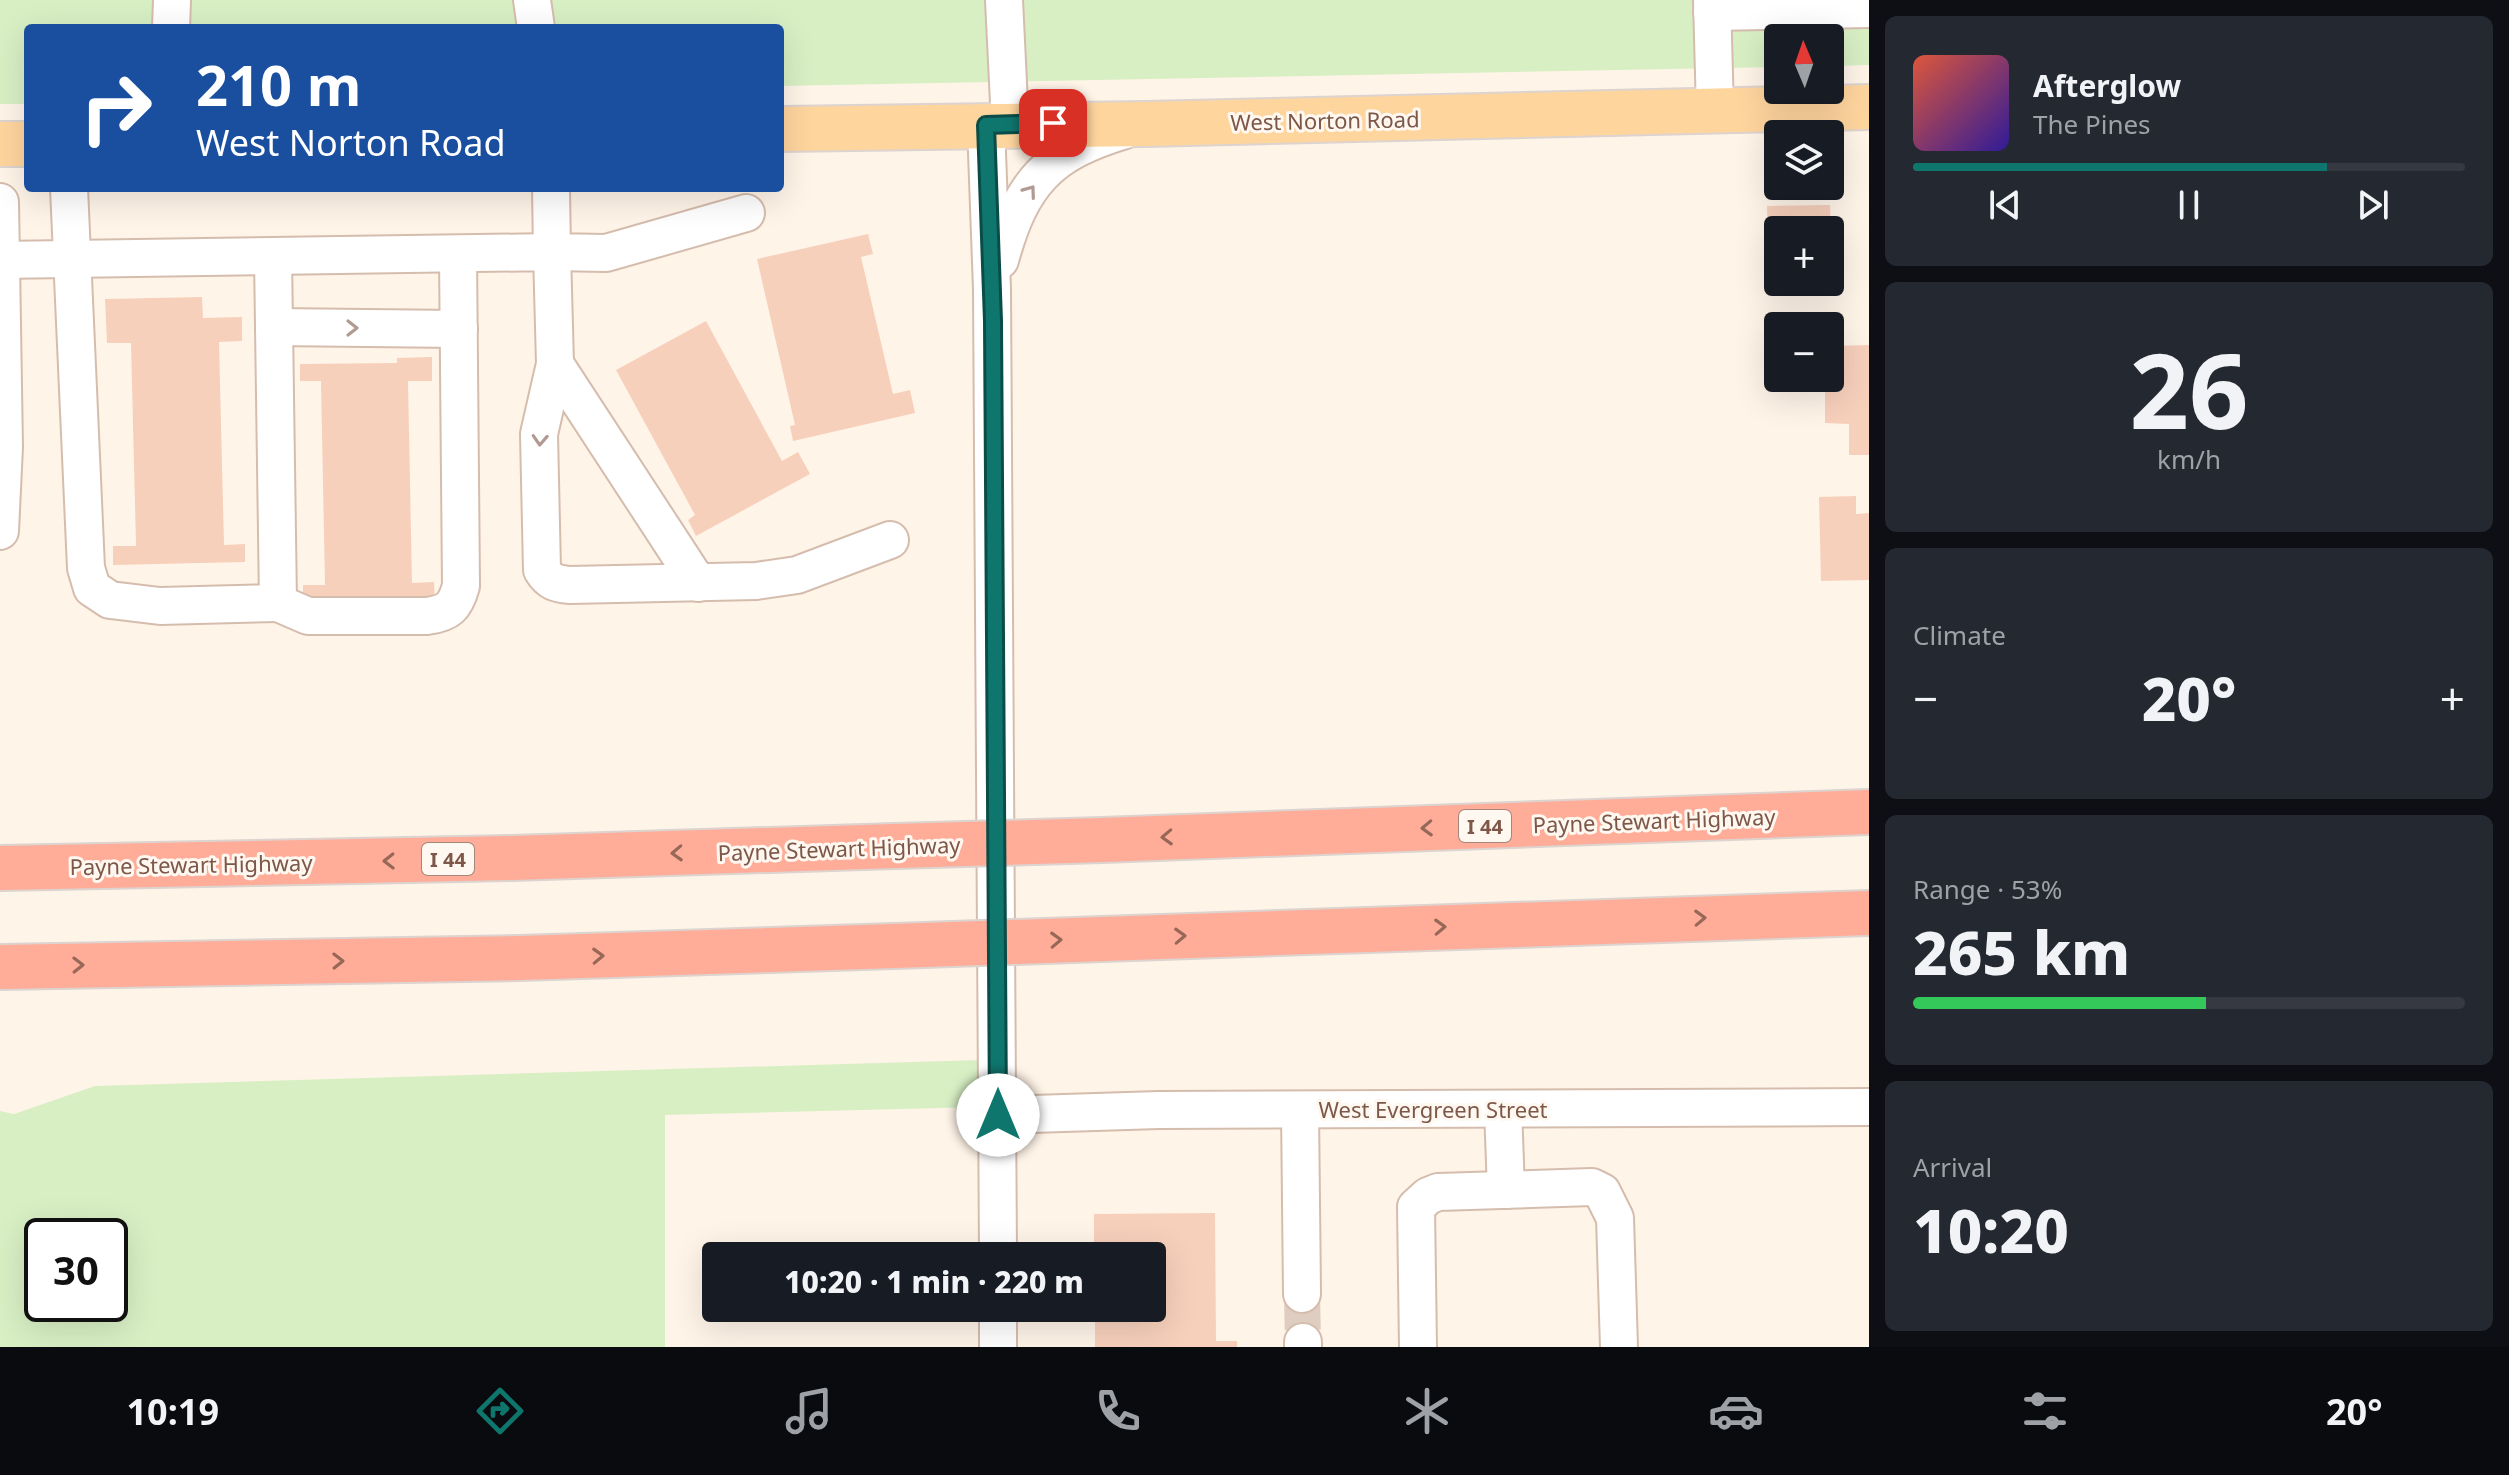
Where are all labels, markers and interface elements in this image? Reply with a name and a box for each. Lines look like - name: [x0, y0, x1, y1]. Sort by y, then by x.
- north arrow: [1764, 24, 1844, 104]
- map controls: [1764, 24, 1844, 392]
- text: 210 m: [196, 46, 361, 122]
- icon: right: [64, 56, 168, 160]
- text: Afterglow: [2033, 65, 2181, 106]
- pin: [1019, 89, 1087, 157]
- icon: arrive: [1031, 101, 1075, 145]
- street label: West Norton Road: [1230, 103, 1420, 137]
- text: The Pines: [2033, 106, 2151, 142]
- text: West Norton Road: [196, 118, 506, 167]
- button: layers: [1764, 120, 1844, 200]
- icon: previous: [1983, 183, 2027, 227]
- icon: pause: [2167, 183, 2211, 227]
- icon: next: [2351, 183, 2395, 227]
- one-way arrow: [1020, 185, 1034, 200]
- button: +: [1764, 216, 1844, 296]
- button: −: [1764, 312, 1844, 392]
- text: 26: [2130, 318, 2248, 459]
- one-way arrow: [346, 319, 359, 337]
- one-way arrow: [531, 434, 548, 447]
- text: km/h: [2157, 441, 2221, 477]
- text: Climate: [1913, 617, 2006, 653]
- text: 20°: [2142, 657, 2236, 739]
- text: −: [1913, 668, 1938, 728]
- text: +: [2440, 668, 2465, 728]
- street label: Payne Stewart Highway: [1532, 801, 1777, 839]
- road number: I 44: [1459, 810, 1511, 842]
- one-way arrow: [1420, 820, 1433, 837]
- street label: Payne Stewart Highway: [717, 829, 962, 867]
- one-way arrow: [1160, 829, 1173, 846]
- road number: I 44: [422, 843, 474, 875]
- one-way arrow: [670, 845, 683, 862]
- street label: Payne Stewart Highway: [69, 847, 313, 881]
- one-way arrow: [382, 852, 395, 869]
- text: Range · 53%: [1913, 871, 2062, 907]
- one-way arrow: [1694, 910, 1707, 927]
- text: 265 km: [1913, 911, 2130, 993]
- one-way arrow: [1434, 919, 1447, 936]
- one-way arrow: [1174, 928, 1187, 945]
- one-way arrow: [1050, 932, 1063, 949]
- one-way arrow: [592, 947, 605, 964]
- one-way arrow: [332, 952, 345, 970]
- one-way arrow: [72, 957, 85, 974]
- position arrow: [956, 1073, 1040, 1157]
- street label: West Evergreen Street: [1318, 1094, 1548, 1124]
- text: Arrival: [1913, 1149, 1992, 1185]
- text: 10:20: [1913, 1189, 2069, 1271]
- speed limit sign: 30: [24, 1218, 128, 1322]
- text: 10:20 · 1 min · 220 m: [784, 1261, 1084, 1302]
- icon: directions: [472, 1383, 528, 1439]
- icon: music: [781, 1383, 837, 1439]
- icon: phone: [1090, 1383, 1146, 1439]
- icon: climate: [1399, 1383, 1455, 1439]
- icon: car: [1708, 1383, 1764, 1439]
- icon: filters: [2017, 1383, 2073, 1439]
- text: 10:19: [127, 1387, 219, 1436]
- text: 20°: [2326, 1387, 2382, 1436]

